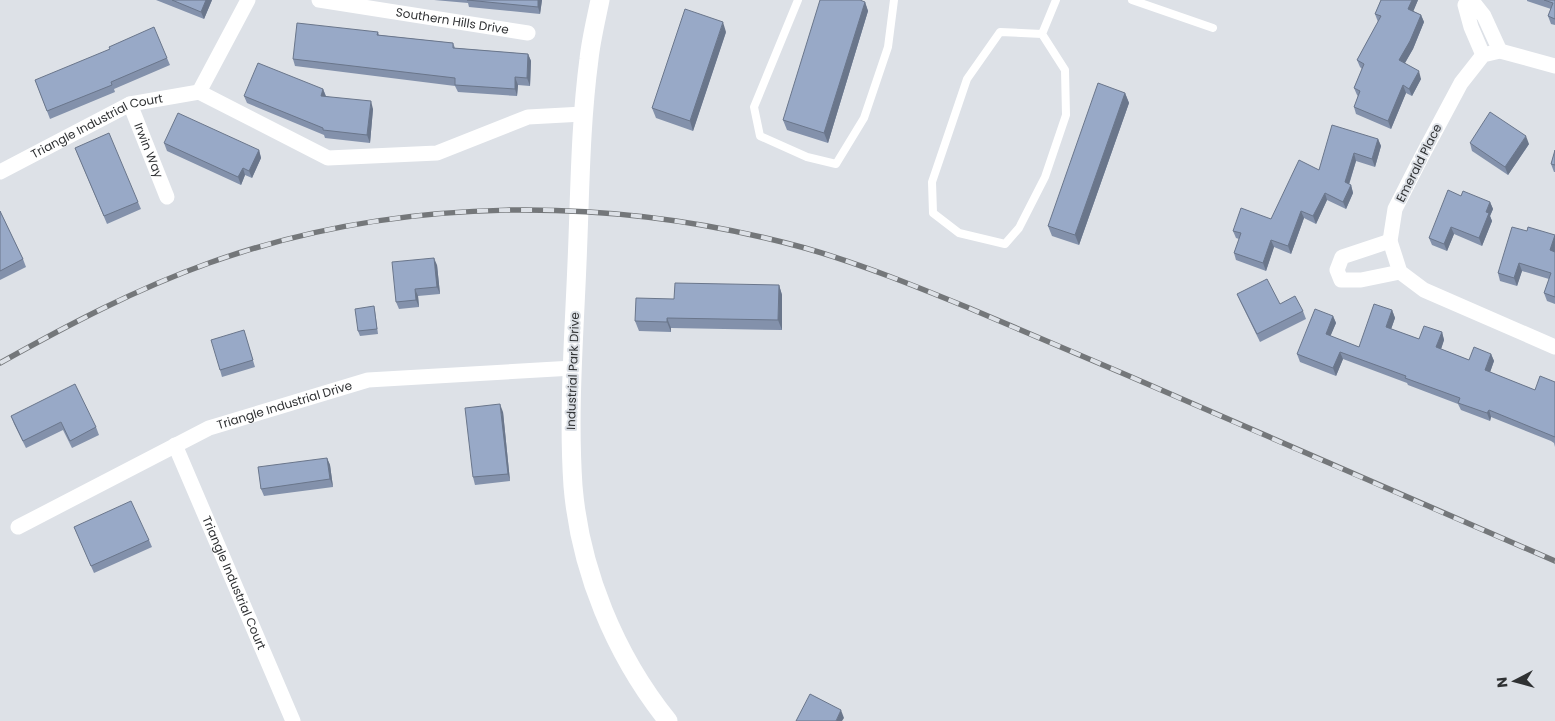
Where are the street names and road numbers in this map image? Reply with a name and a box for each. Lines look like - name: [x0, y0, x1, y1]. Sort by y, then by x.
- street label: Southern Hills Drive: [395, 3, 510, 38]
- street label: Triangle Industrial Court: [28, 89, 164, 162]
- street label: Irwin Way: [130, 120, 168, 180]
- street label: Emerald Place: [1392, 121, 1446, 205]
- street label: Industrial Park Drive: [562, 312, 583, 430]
- street label: Triangle Industrial Drive: [215, 376, 354, 433]
- street label: Triangle Industrial Court: [198, 513, 271, 652]

